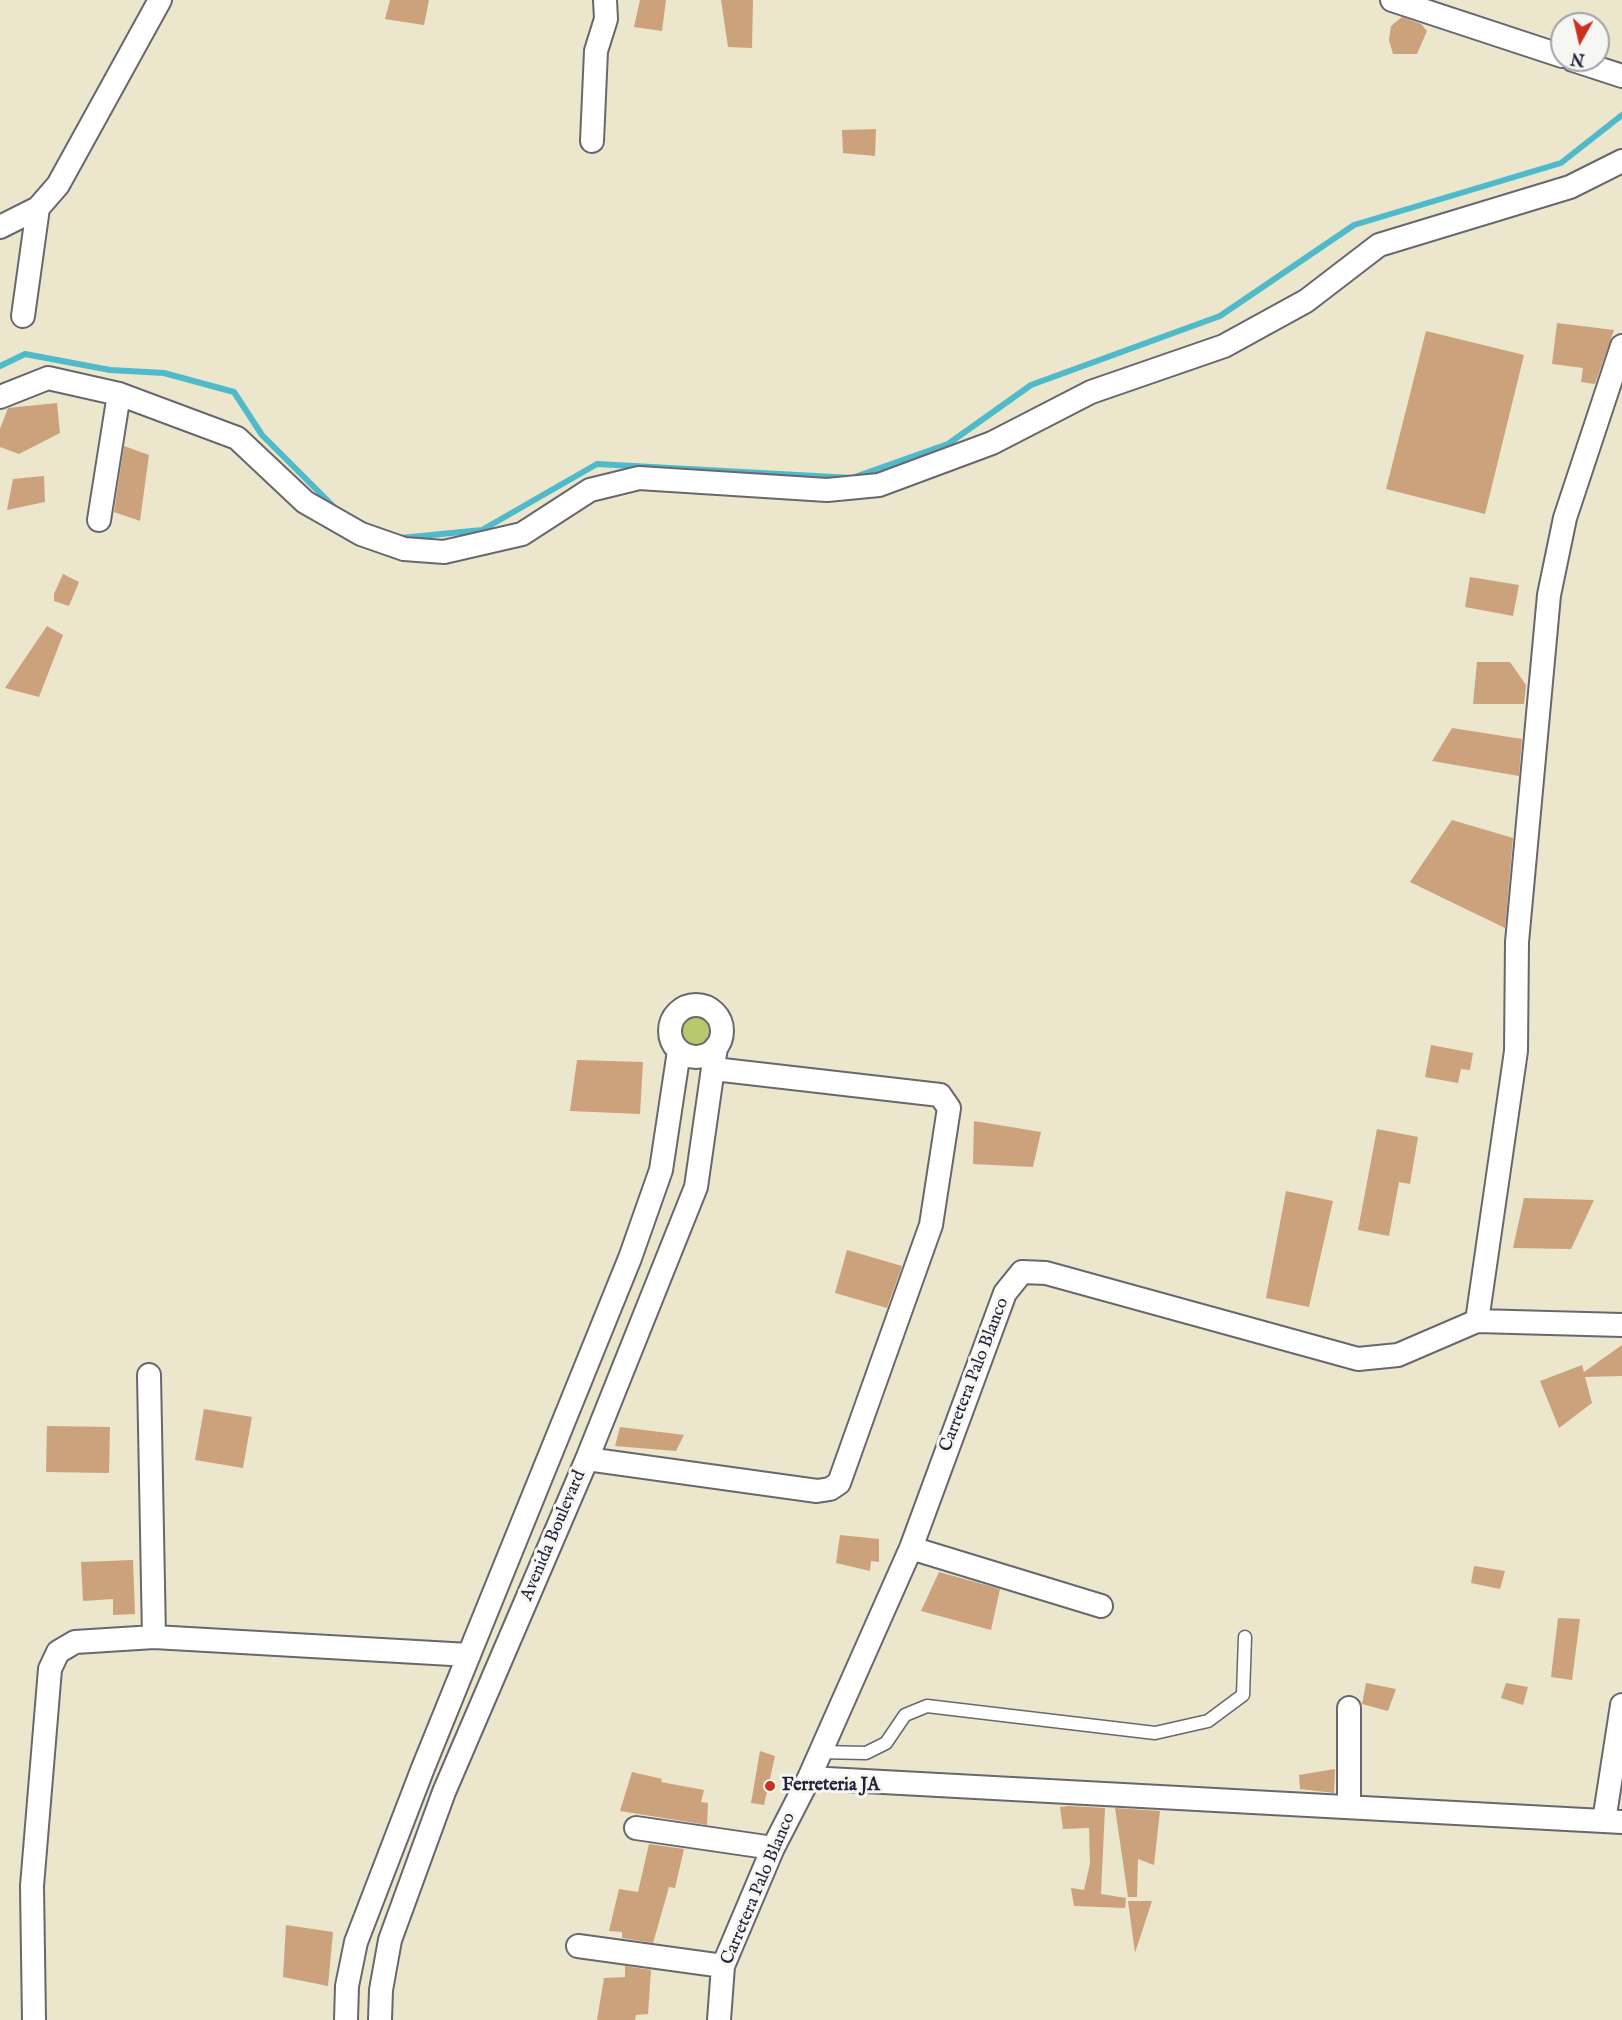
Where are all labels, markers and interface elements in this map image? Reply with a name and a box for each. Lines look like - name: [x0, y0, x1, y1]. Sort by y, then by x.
- north arrow: [1550, 12, 1610, 72]
- text: N: [1570, 47, 1586, 69]
- street label: Carretera Palo Blanco: [936, 1295, 1014, 1455]
- street label: Avenida Boulevard: [517, 1468, 591, 1604]
- place label: Ferreteria JA: [782, 1775, 880, 1797]
- marker: Ferreteria JA: [763, 1779, 777, 1793]
- street label: Carretera Palo Blanco: [717, 1810, 801, 1968]

